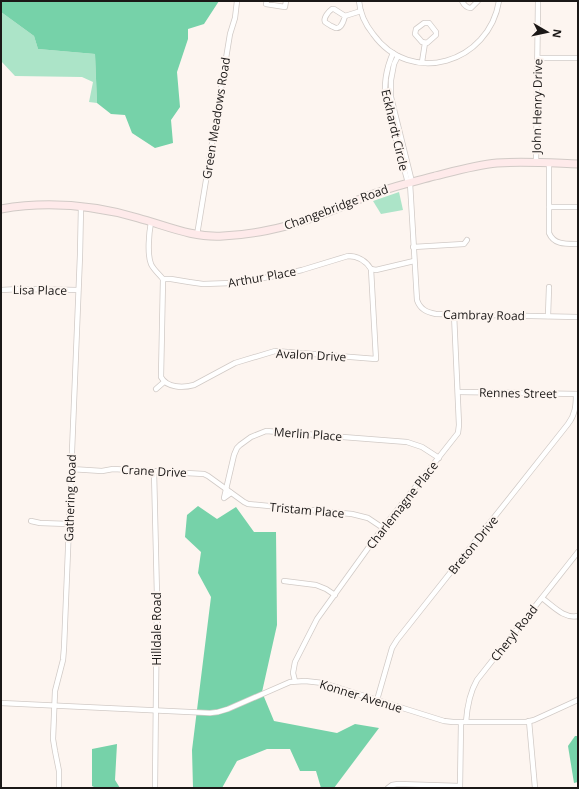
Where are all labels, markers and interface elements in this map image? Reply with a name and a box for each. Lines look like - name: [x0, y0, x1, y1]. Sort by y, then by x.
- north arrow: [527, 12, 567, 52]
- text: N: [549, 28, 565, 39]
- street label: Green Meadows Road: [198, 56, 234, 180]
- street label: John Henry Drive: [528, 58, 546, 154]
- street label: Eckhardt Circle: [377, 87, 413, 173]
- street label: Changebridge Road: [281, 180, 391, 234]
- street label: Arthur Place: [227, 263, 298, 291]
- street label: Lisa Place: [13, 281, 68, 299]
- street label: Cambray Road: [443, 306, 525, 324]
- street label: Avalon Drive: [275, 345, 347, 365]
- street label: Rennes Street: [479, 384, 557, 402]
- street label: Merlin Place: [273, 423, 343, 445]
- street label: Gathering Road: [60, 454, 80, 542]
- street label: Charlemagne Place: [362, 457, 442, 552]
- street label: Crane Drive: [121, 461, 188, 481]
- street label: Tristam Place: [269, 498, 345, 522]
- street label: Breton Drive: [444, 512, 502, 578]
- street label: Hilldale Road: [148, 592, 165, 666]
- street label: Cheryl Road: [487, 601, 541, 665]
- street label: Konner Avenue: [317, 675, 405, 717]

